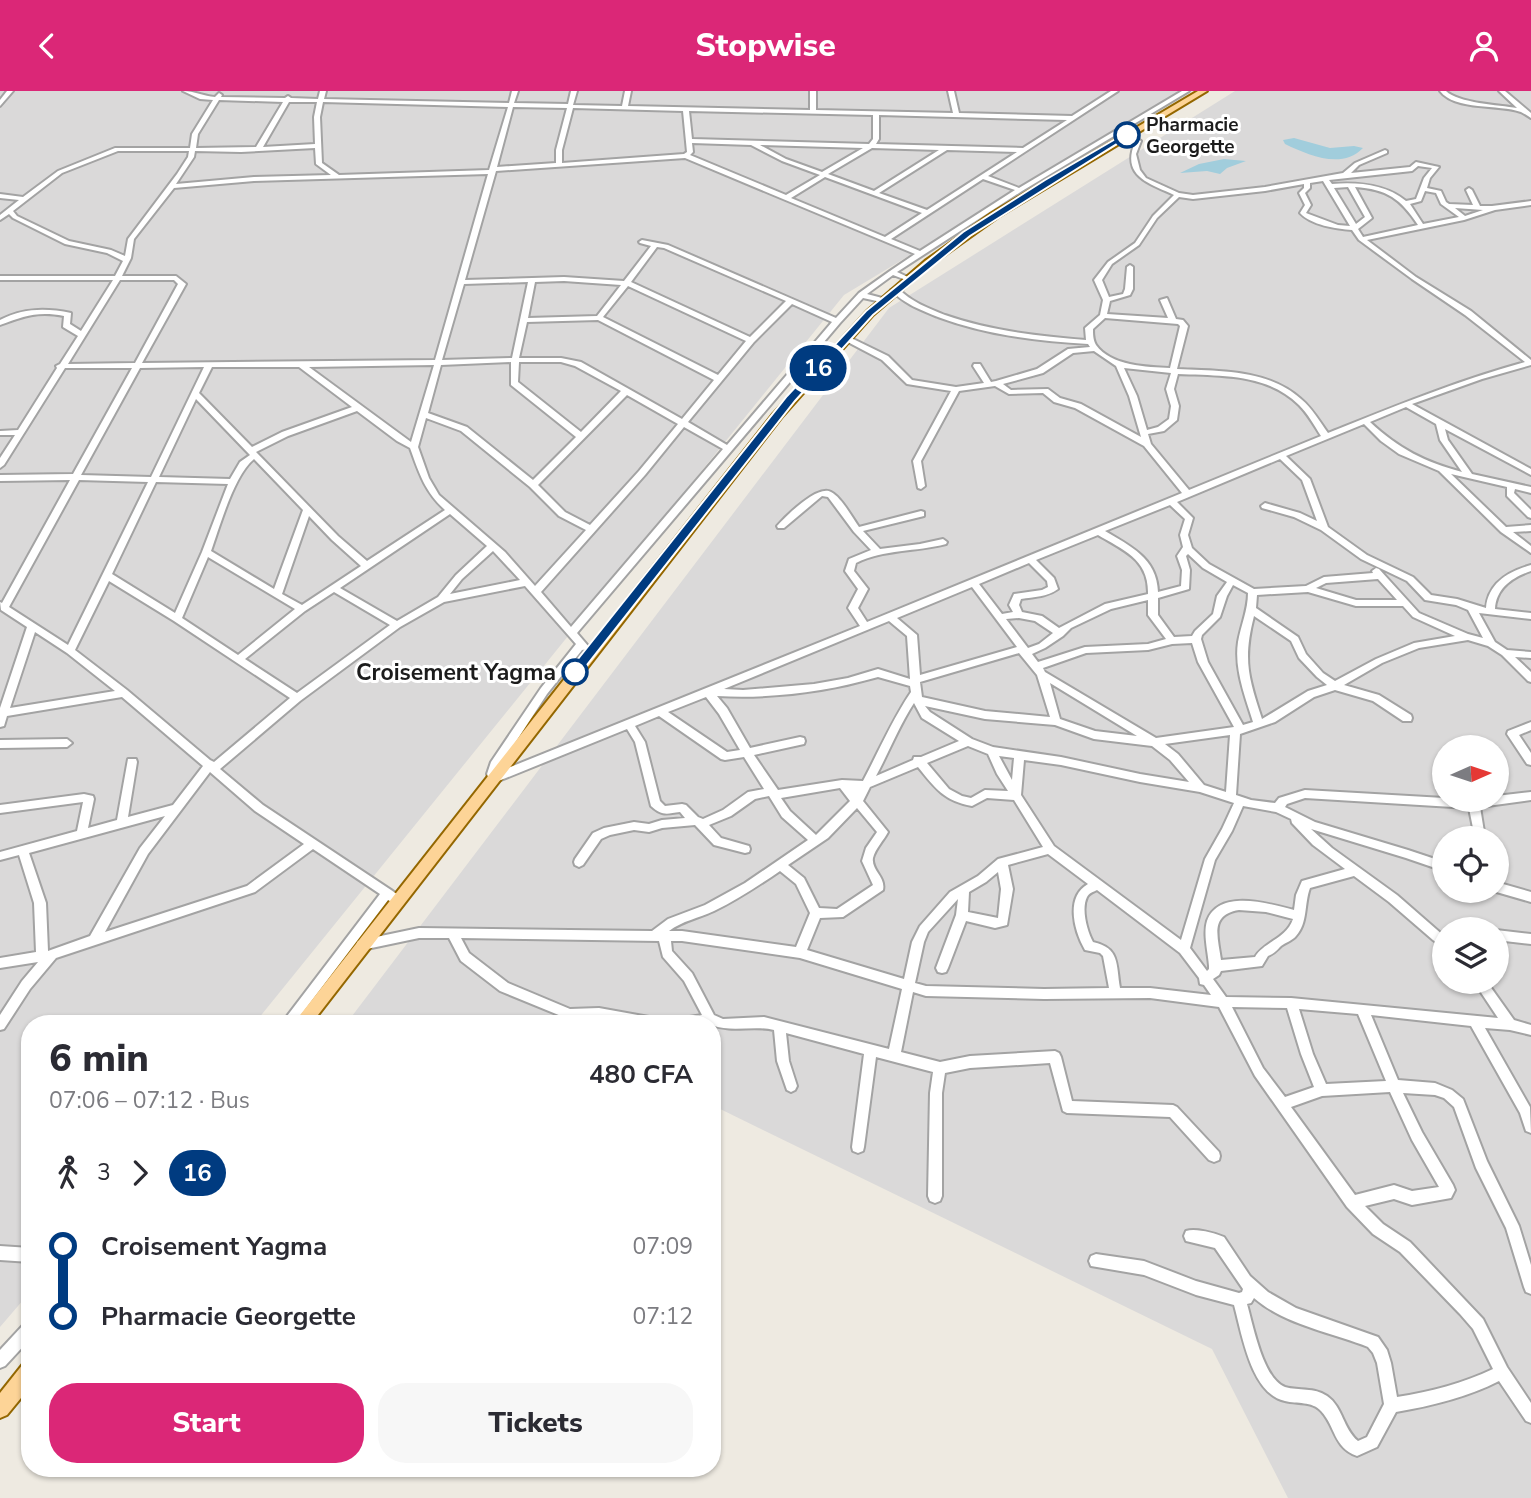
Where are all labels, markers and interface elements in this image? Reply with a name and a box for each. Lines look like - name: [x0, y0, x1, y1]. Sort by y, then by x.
- text: Stopwise: [695, 24, 836, 67]
- icon: back: [28, 27, 66, 65]
- icon: person: [1465, 27, 1503, 65]
- place label: Pharmacie Georgette: [1146, 112, 1239, 160]
- marker: Pharmacie Georgette: [1114, 122, 1140, 148]
- line badge: 16: [786, 345, 850, 391]
- text: 16: [804, 352, 832, 384]
- place label: Croisement Yagma: [356, 657, 556, 688]
- marker: Croisement Yagma: [562, 659, 588, 685]
- north arrow: [1432, 735, 1508, 812]
- map controls: [1432, 735, 1509, 994]
- button: locate: [1432, 826, 1509, 903]
- button: layers: [1432, 917, 1509, 994]
- text: 6 min: [49, 1033, 149, 1084]
- text: 480 CFA: [589, 1057, 693, 1092]
- text: 07:06 – 07:12 · Bus: [49, 1085, 250, 1116]
- icon: walk: [49, 1154, 87, 1192]
- icon: forward: [121, 1154, 159, 1192]
- text: 3: [97, 1157, 111, 1188]
- text: 16: [183, 1157, 212, 1189]
- text: Croisement Yagma: [101, 1229, 327, 1264]
- text: 07:09: [633, 1231, 693, 1262]
- text: Pharmacie Georgette: [101, 1299, 356, 1334]
- text: 07:12: [633, 1301, 693, 1332]
- button: Start: [49, 1383, 364, 1463]
- button: Tickets: [378, 1383, 693, 1463]

